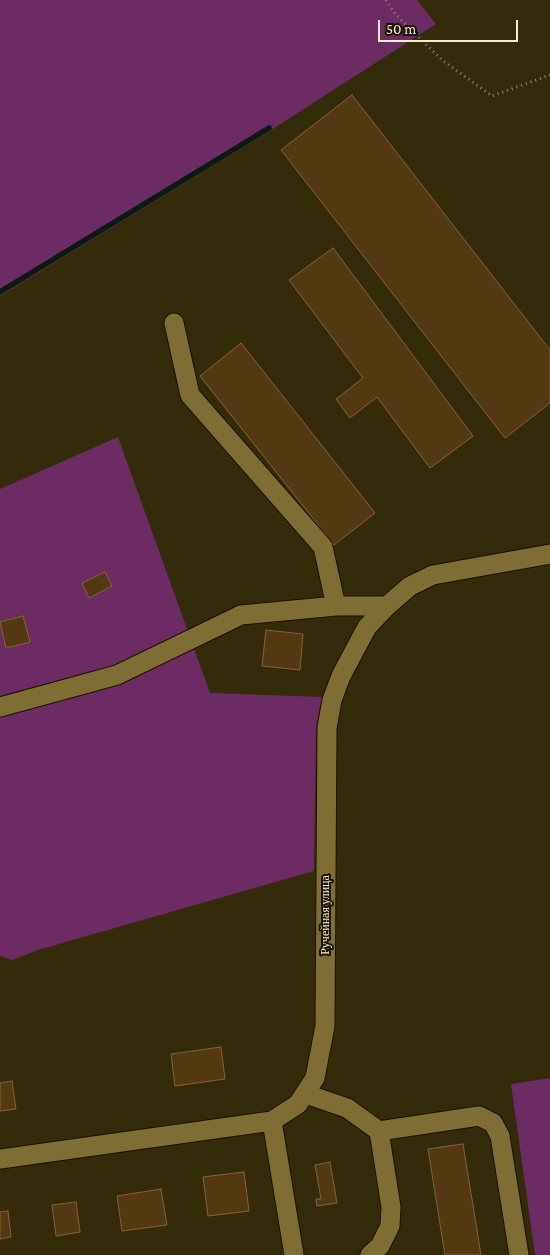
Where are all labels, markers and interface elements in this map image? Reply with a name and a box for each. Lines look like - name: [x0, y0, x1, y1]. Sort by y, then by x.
- scale bar: [380, 10, 520, 42]
- text: 50 m: [386, 21, 416, 37]
- street label: Ручейная улица: [318, 875, 332, 955]

